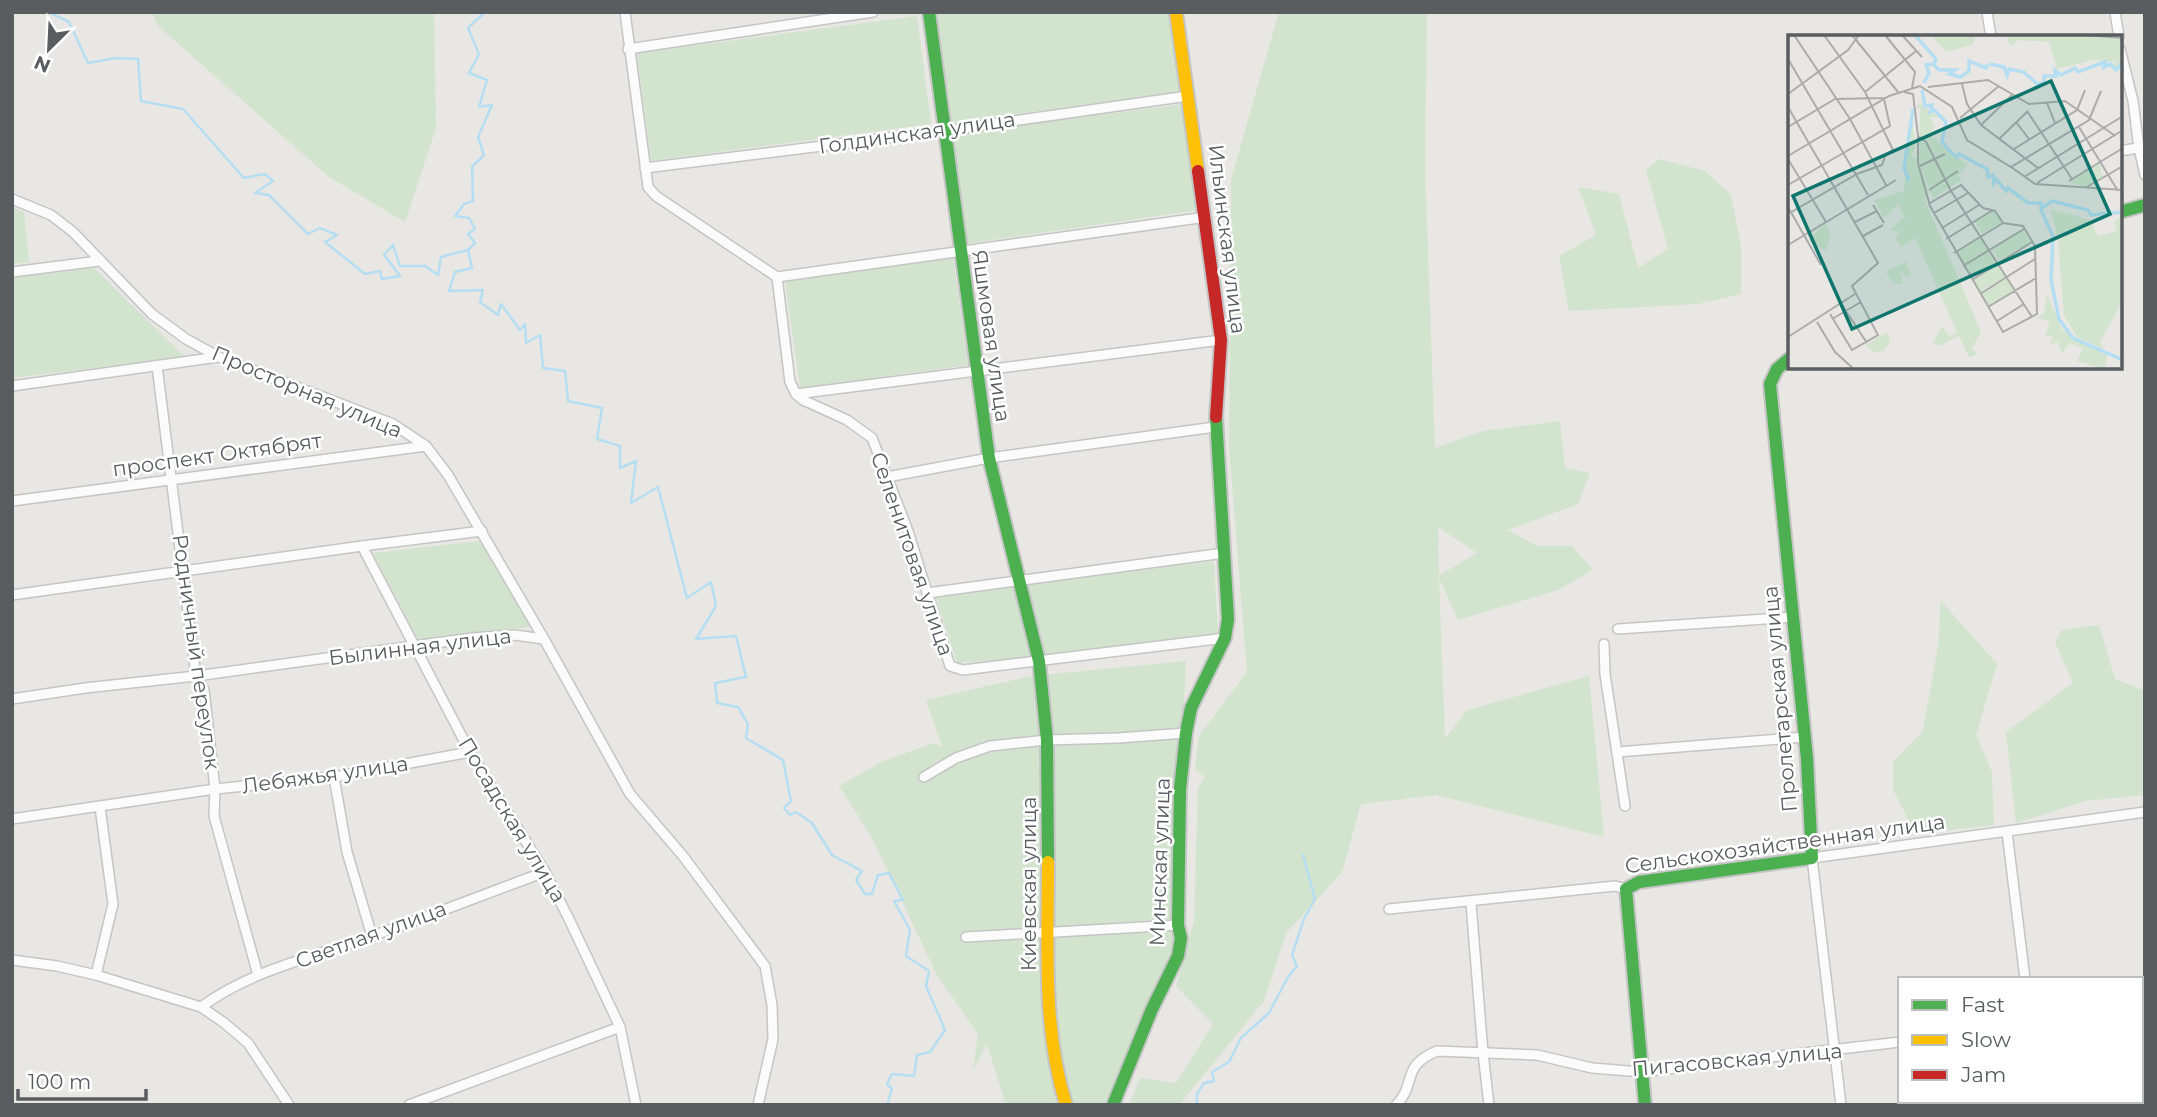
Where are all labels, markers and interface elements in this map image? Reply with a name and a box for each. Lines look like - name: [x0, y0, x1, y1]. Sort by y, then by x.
- north arrow: [14, 14, 84, 84]
- inset map: [1788, 35, 2122, 369]
- text: N: [31, 50, 54, 78]
- street label: Голдинская улица: [817, 106, 1017, 159]
- street label: Ильинская улица: [1203, 143, 1252, 335]
- street label: Яшмовая улица: [967, 248, 1016, 424]
- street label: Просторная улица: [208, 340, 406, 443]
- street label: проспект Октябрят: [111, 427, 323, 482]
- street label: Селенитовая улица: [866, 449, 959, 659]
- street label: Родничный переулок: [168, 532, 225, 771]
- street label: Пролетарская улица: [1757, 585, 1802, 813]
- street label: Былинная улица: [327, 623, 513, 670]
- street label: Посадская улица: [453, 733, 572, 907]
- street label: Лебяжья улица: [240, 750, 410, 799]
- street label: Минская улица: [1144, 777, 1175, 947]
- street label: Киевская улица: [1016, 797, 1041, 971]
- street label: Сельскохозяйственная улица: [1623, 809, 1947, 878]
- street label: Светлая улица: [292, 896, 450, 973]
- legend: [1898, 977, 2143, 1103]
- text: Fast: [1961, 992, 2005, 1017]
- text: Slow: [1961, 1027, 2011, 1052]
- street label: Пигасовская улица: [1630, 1038, 1843, 1081]
- scale bar: [18, 1058, 145, 1102]
- text: Jam: [1960, 1062, 2006, 1087]
- text: 100 m: [28, 1069, 91, 1094]

